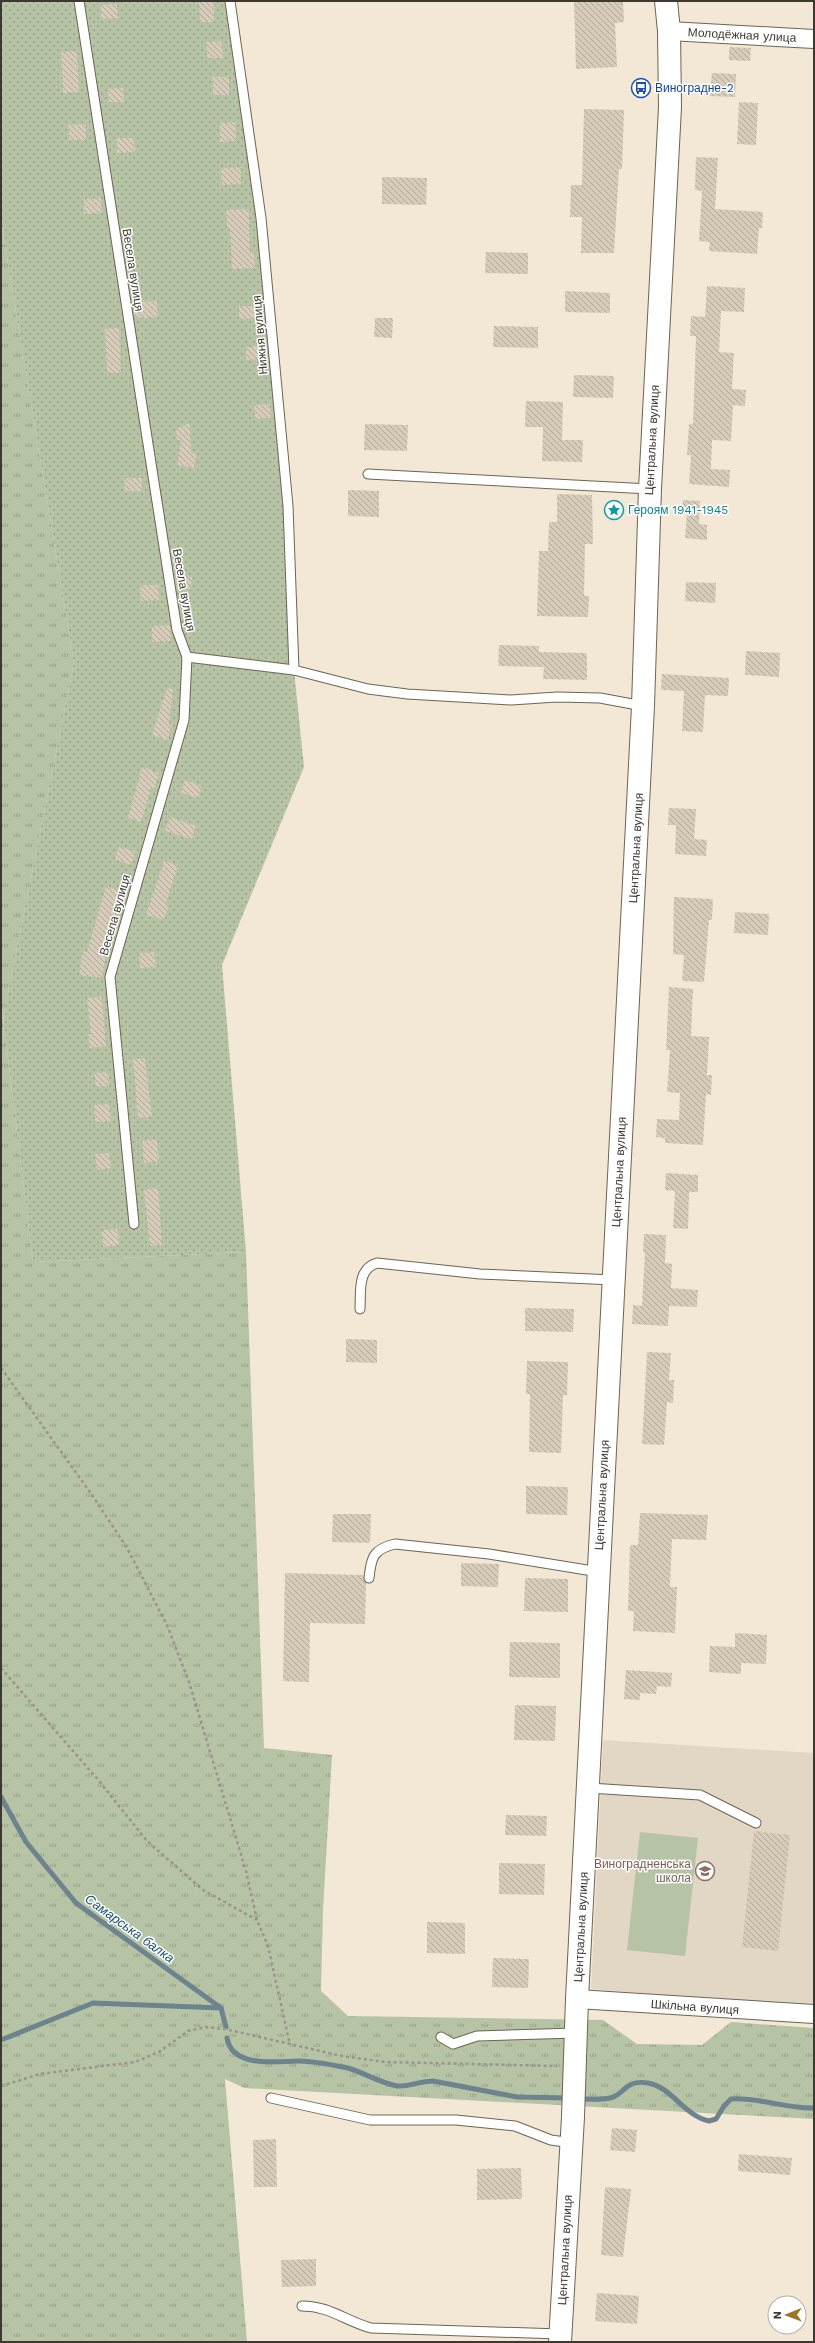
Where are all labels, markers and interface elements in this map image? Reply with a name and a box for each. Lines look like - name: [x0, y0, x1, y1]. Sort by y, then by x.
- street label: Молодёжная улица: [687, 25, 797, 45]
- bus stop icon: Виноградне-2: [630, 77, 652, 99]
- place label: Виноградне-2: [655, 81, 734, 95]
- street label: Весела вулиця: [120, 228, 146, 312]
- street label: Нижня вулиця: [250, 295, 270, 375]
- street label: Центральна вулиця: [642, 384, 662, 496]
- place icon: Героям 1941-1945: [603, 499, 625, 521]
- place label: Героям 1941-1945: [628, 503, 728, 517]
- street label: Весела вулиця: [170, 548, 198, 632]
- street label: Центральна вулиця: [626, 792, 646, 904]
- street label: Весела вулиця: [97, 873, 133, 957]
- street label: Центральна вулиця: [609, 1116, 629, 1228]
- street label: Центральна вулиця: [592, 1439, 612, 1551]
- place label: Виноградненська школа: [594, 1857, 691, 1885]
- school or university icon: Виноградненська школа: [694, 1860, 716, 1882]
- street label: Центральна вулиця: [571, 1871, 591, 1983]
- water label: Самарська балка: [82, 1891, 177, 1966]
- street label: Шкільна вулиця: [650, 1997, 740, 2017]
- street label: Центральна вулиця: [555, 2194, 575, 2306]
- north arrow: [767, 2295, 807, 2335]
- text: N: [771, 2311, 784, 2319]

